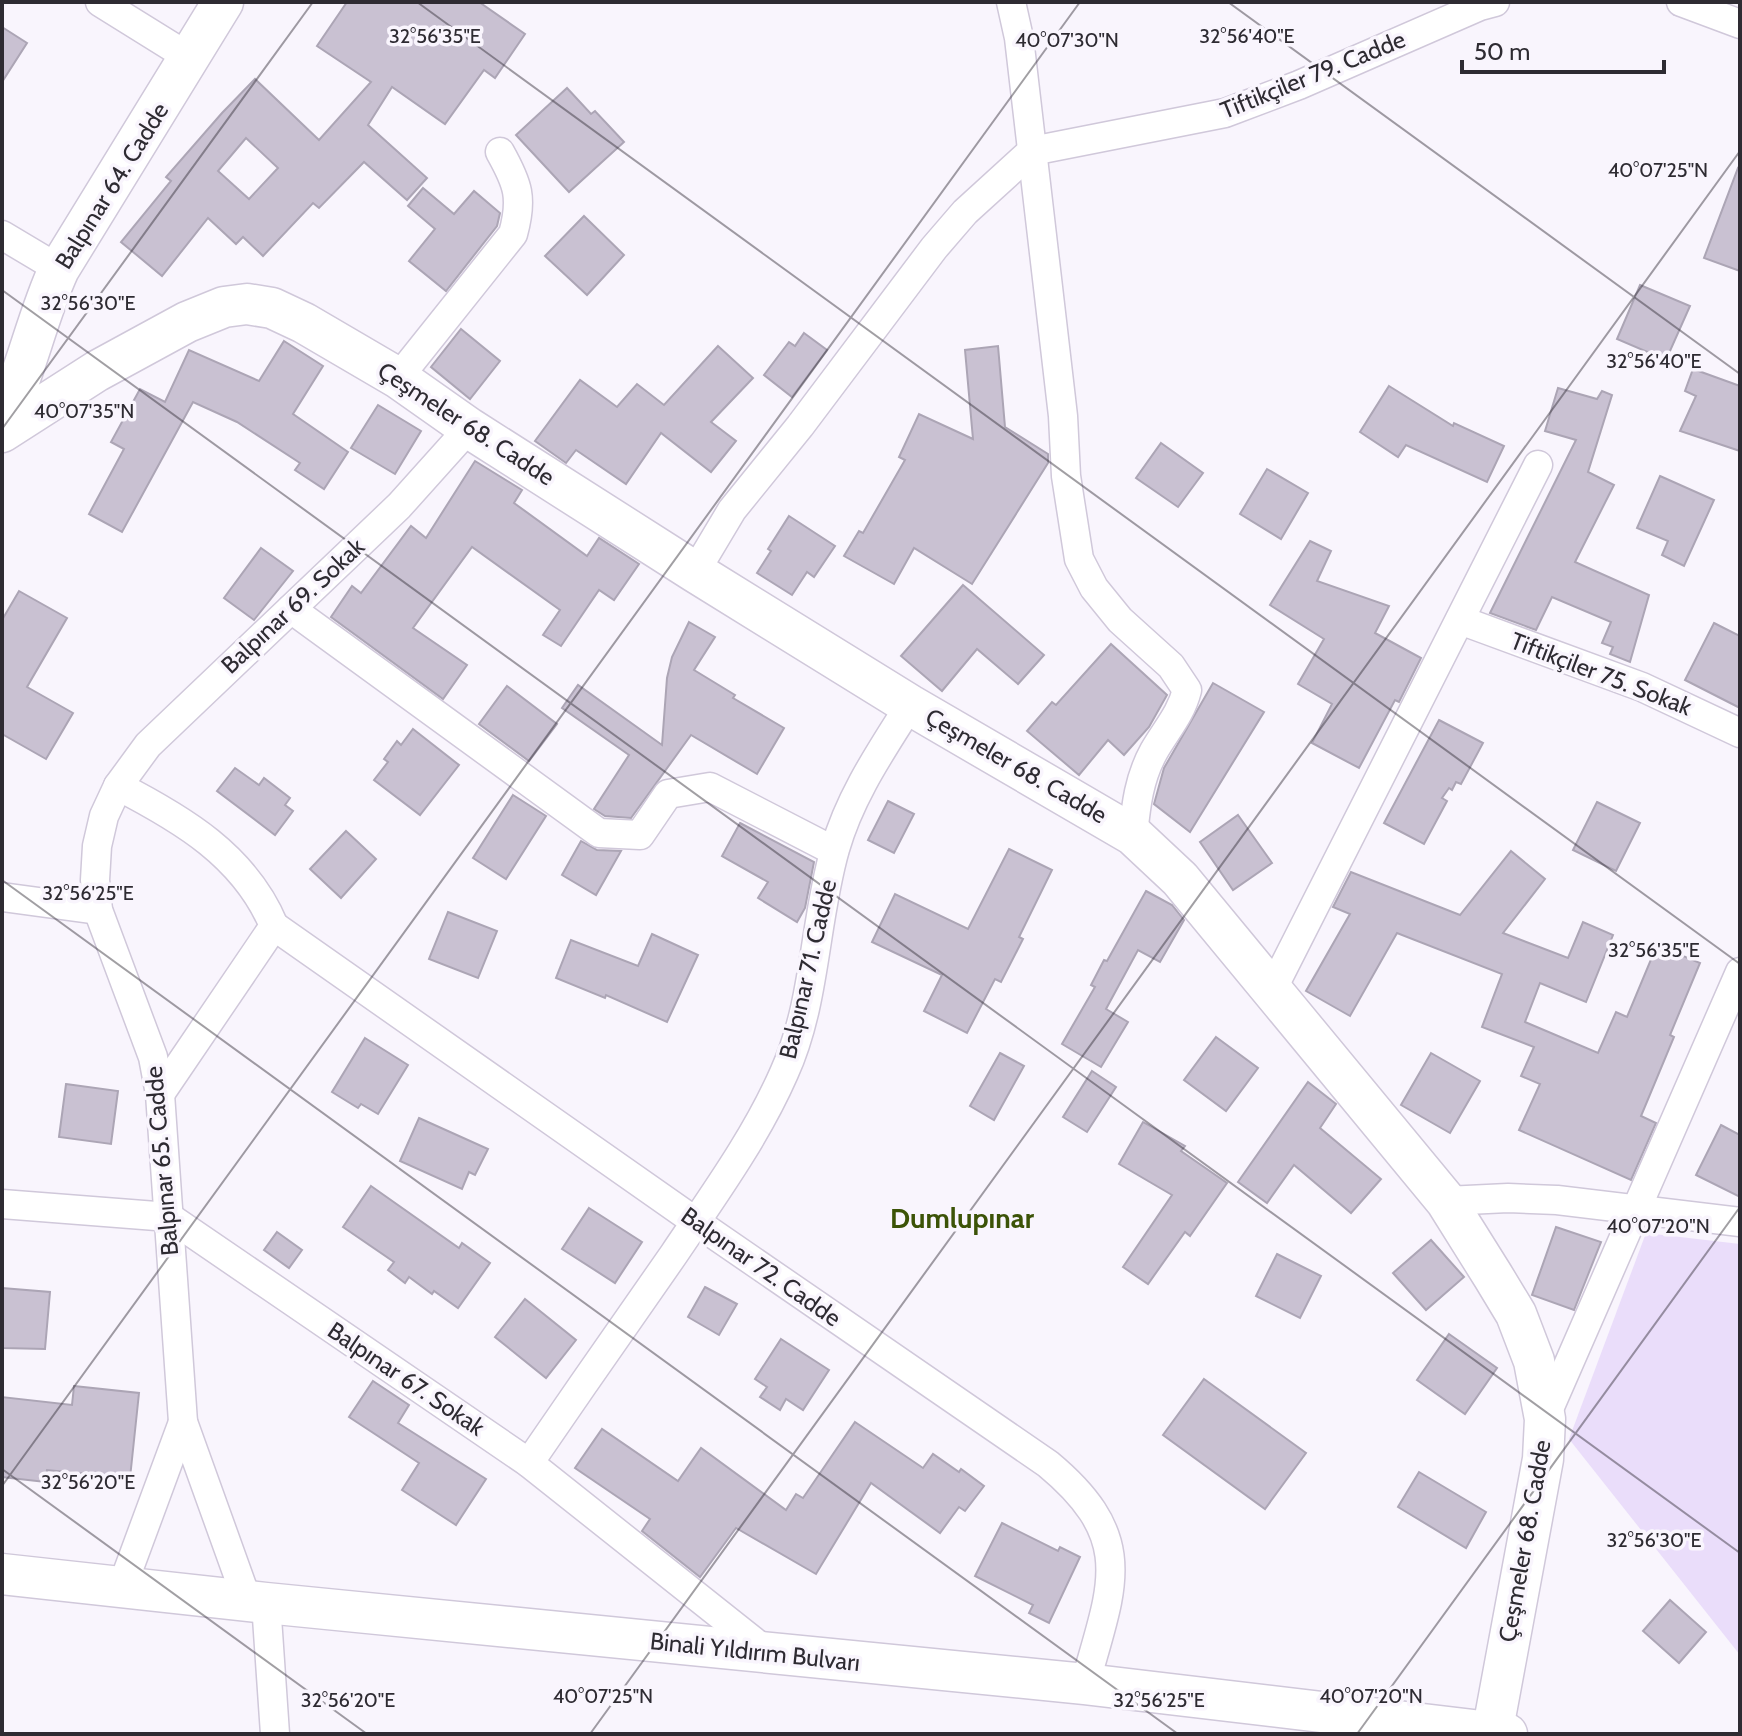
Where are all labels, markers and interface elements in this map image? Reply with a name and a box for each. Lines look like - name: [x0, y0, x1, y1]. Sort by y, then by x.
- text: 32°56'35"E: [389, 24, 481, 48]
- text: 32°56'40"E: [1199, 24, 1295, 48]
- street label: Tiftikçiler 79. Cadde: [1216, 24, 1409, 125]
- scale bar: [1462, 24, 1664, 74]
- text: 40°07'30"N: [1015, 28, 1119, 52]
- text: 50 m: [1474, 37, 1530, 66]
- street label: Balpınar 64. Cadde: [49, 97, 174, 274]
- text: 40°07'25"N: [1608, 158, 1708, 182]
- text: 32°56'30"E: [40, 291, 136, 315]
- text: 32°56'40"E: [1606, 349, 1702, 373]
- street label: Çeşmeler 68. Cadde: [373, 356, 560, 491]
- text: 40°07'35"N: [34, 399, 134, 423]
- street label: Balpınar 69. Sokak: [215, 532, 370, 679]
- street label: Tiftikçiler 75. Sokak: [1507, 626, 1696, 721]
- street label: Çeşmeler 68. Cadde: [920, 702, 1112, 829]
- street label: Balpınar 71. Cadde: [773, 876, 842, 1062]
- text: 32°56'25"E: [42, 881, 134, 905]
- text: 32°56'35"E: [1608, 938, 1700, 962]
- street label: Balpınar 65. Cadde: [139, 1065, 184, 1257]
- street label: Balpınar 72. Cadde: [676, 1201, 847, 1332]
- district label: Dumlupınar: [890, 1201, 1035, 1235]
- text: 40°07'20"N: [1606, 1214, 1710, 1238]
- street label: Balpınar 67. Sokak: [322, 1315, 490, 1442]
- street label: Çeşmeler 68. Cadde: [1492, 1438, 1557, 1644]
- text: 32°56'20"E: [41, 1470, 135, 1494]
- text: 32°56'30"E: [1606, 1528, 1702, 1552]
- street label: Binali Yıldırım Bulvarı: [649, 1626, 862, 1677]
- text: 40°07'25"N: [553, 1684, 653, 1708]
- text: 40°07'20"N: [1319, 1684, 1423, 1708]
- text: 32°56'20"E: [301, 1688, 395, 1712]
- text: 32°56'25"E: [1113, 1688, 1205, 1712]

